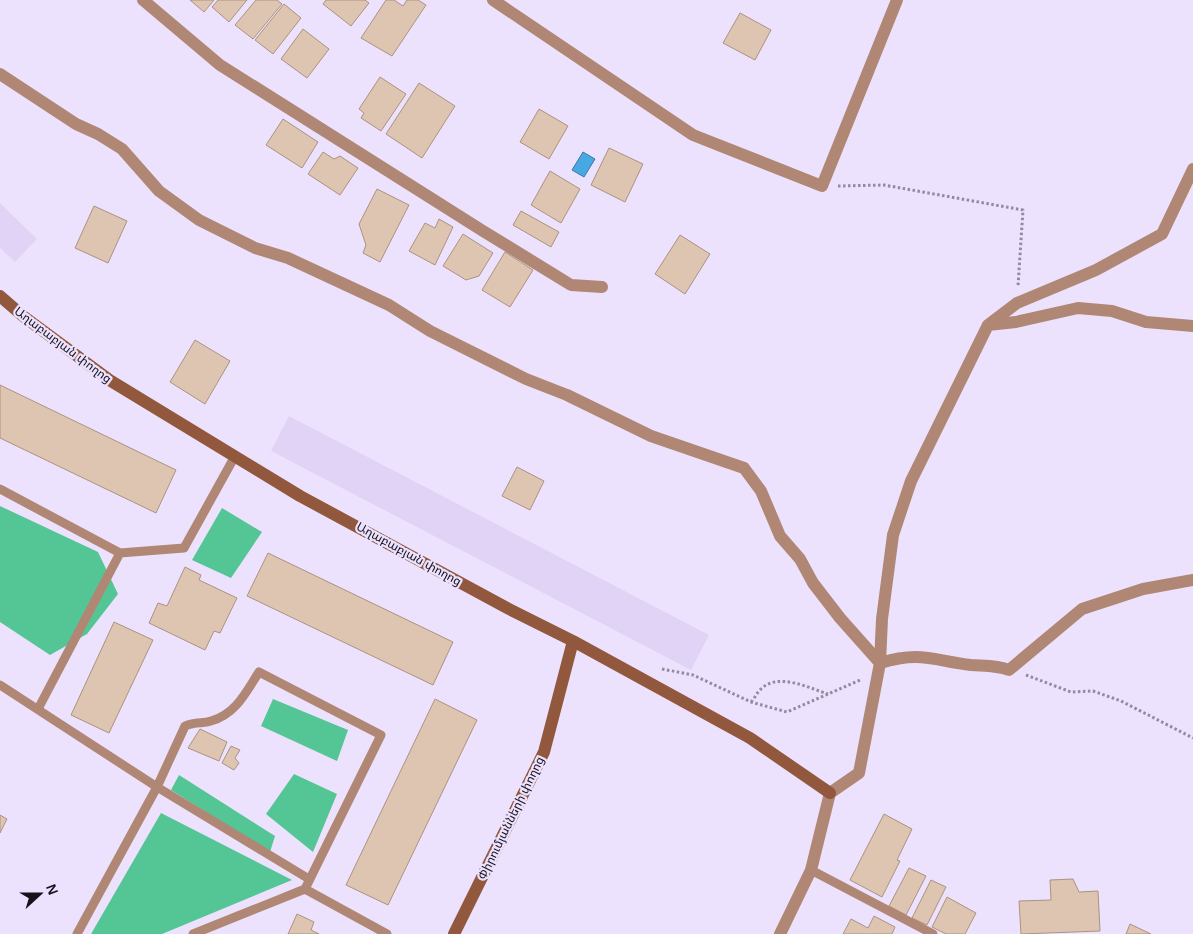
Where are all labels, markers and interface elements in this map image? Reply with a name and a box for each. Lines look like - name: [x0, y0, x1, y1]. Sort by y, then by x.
- street label: Աղաբաբյան փողոց: [12, 304, 114, 386]
- street label: Աղաբաբյան փողոց: [354, 519, 464, 589]
- street label: Փիրումյանների փողոց: [475, 754, 547, 882]
- north arrow: [15, 869, 65, 919]
- text: N: [43, 882, 61, 897]

